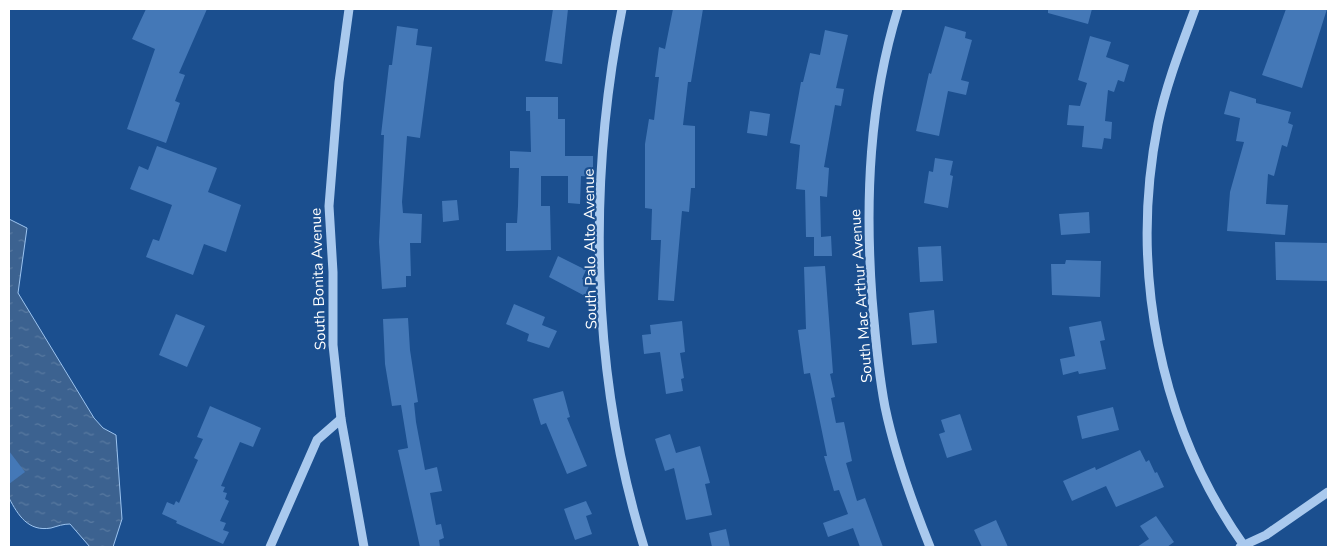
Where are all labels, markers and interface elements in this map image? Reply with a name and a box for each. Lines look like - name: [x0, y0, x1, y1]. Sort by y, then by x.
- street label: South Palo Alto Avenue: [579, 168, 601, 330]
- street label: South Bonita Avenue: [306, 208, 330, 350]
- street label: South Mac Arthur Avenue: [845, 208, 877, 384]

